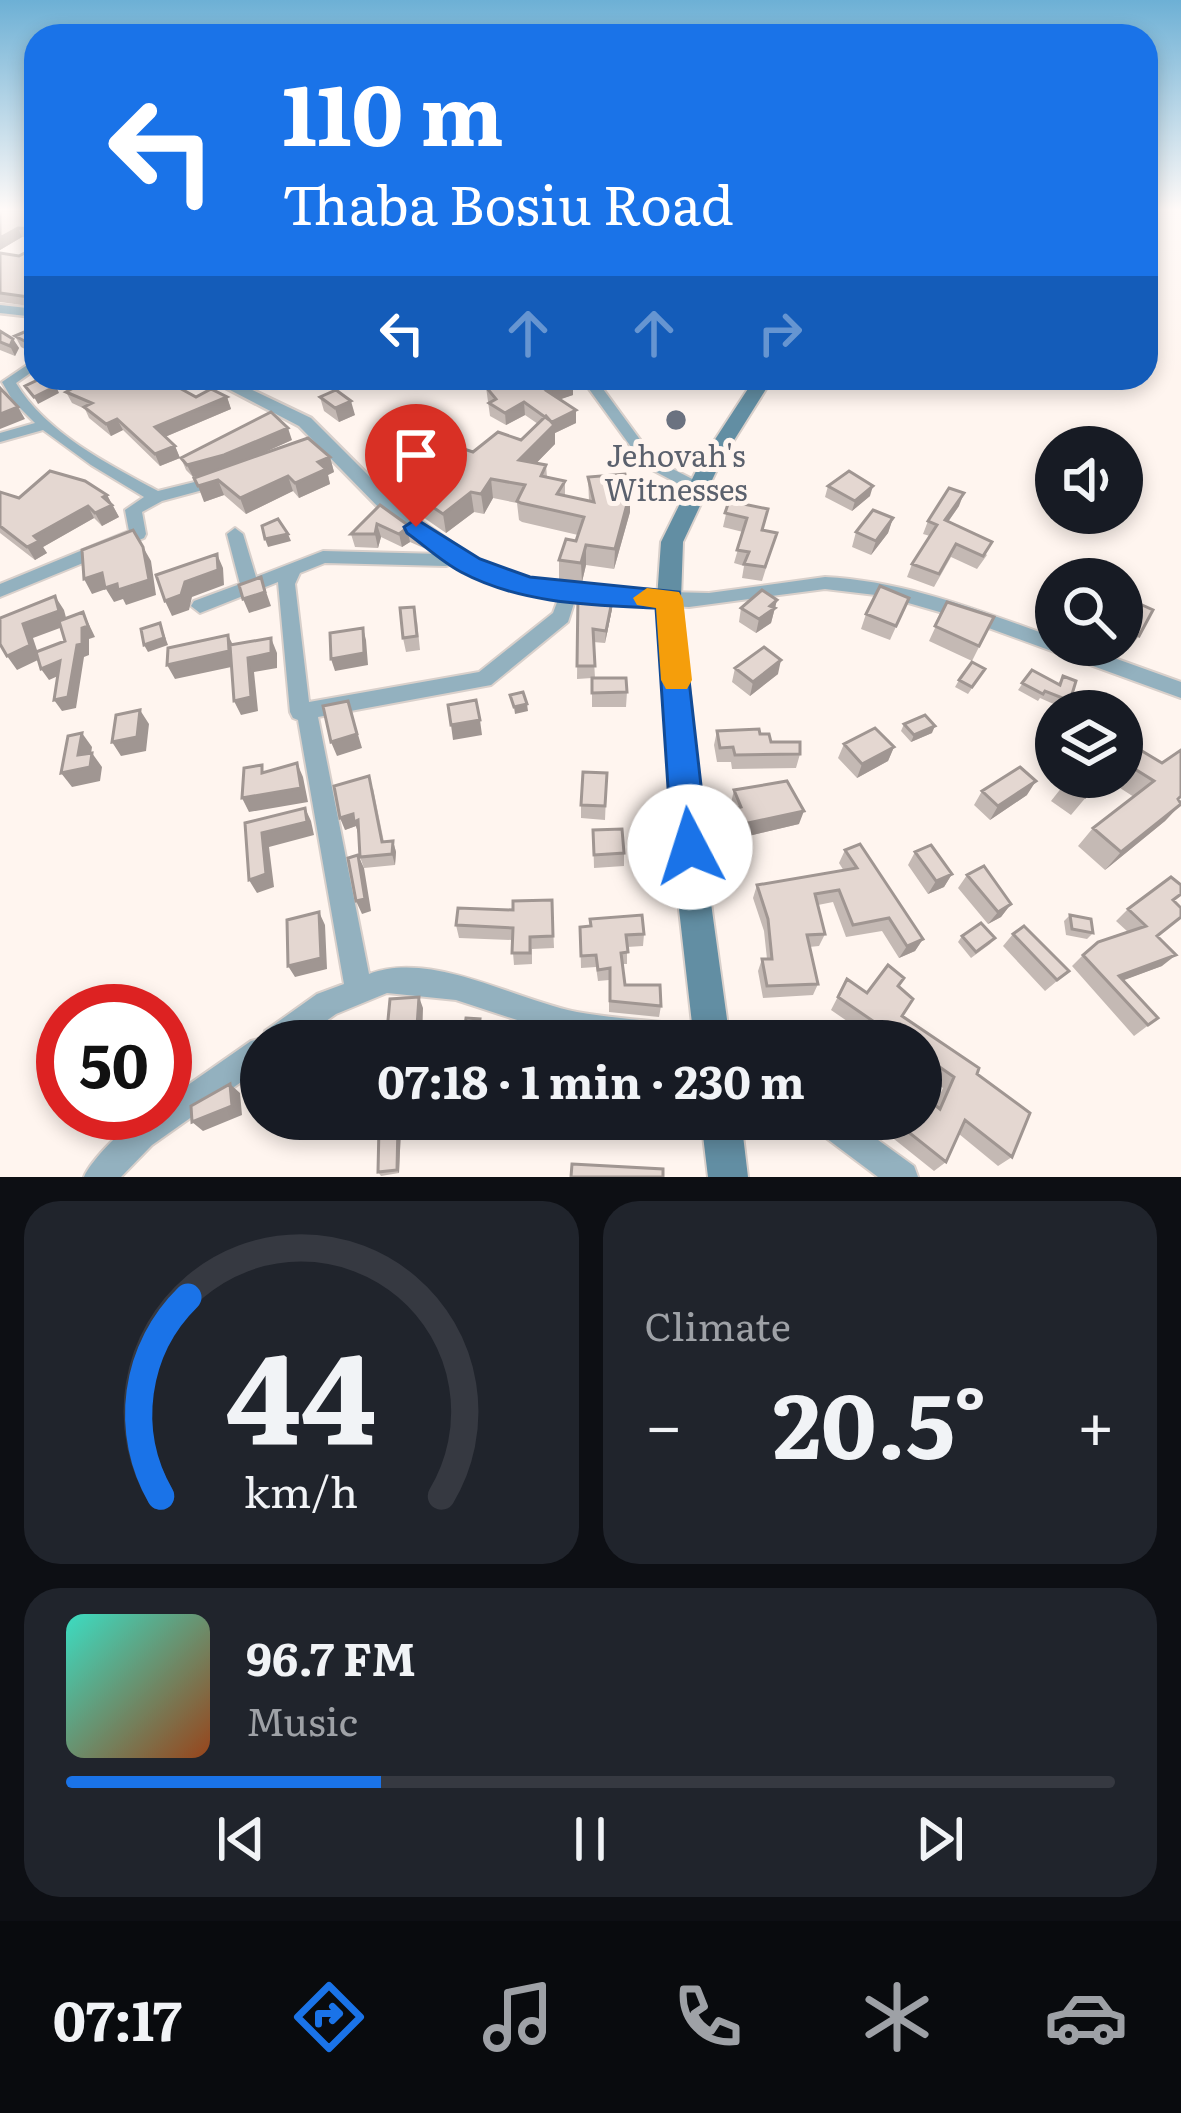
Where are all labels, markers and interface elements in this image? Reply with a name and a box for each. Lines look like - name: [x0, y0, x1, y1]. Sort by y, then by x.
- text: 110 m: [282, 47, 504, 172]
- icon: left: [84, 72, 240, 228]
- text: Thaba Bosiu Road: [282, 161, 734, 242]
- icon: left: [369, 300, 435, 366]
- icon: ahead: [495, 300, 561, 366]
- icon: ahead: [621, 300, 687, 366]
- icon: right: [747, 300, 813, 366]
- pin: [365, 404, 467, 527]
- marker: Jehovah's Witnesses: [663, 407, 689, 433]
- icon: arrive: [383, 422, 449, 488]
- map controls: [1035, 426, 1143, 798]
- button: sound: [1035, 426, 1143, 534]
- place label: Jehovah's Witnesses: [604, 432, 748, 510]
- button: search: [1035, 558, 1143, 666]
- button: layers: [1035, 690, 1143, 798]
- position arrow: [627, 784, 753, 910]
- speed limit sign: 50: [36, 984, 192, 1140]
- text: 07:18 · 1 min · 230 m: [377, 1046, 805, 1113]
- text: Climate: [645, 1295, 791, 1353]
- text: 44: [226, 1298, 377, 1483]
- text: 20.5°: [773, 1353, 987, 1487]
- text: −: [645, 1372, 683, 1470]
- text: +: [1077, 1372, 1115, 1470]
- text: km/h: [244, 1457, 358, 1520]
- text: 96.7 FM: [246, 1623, 416, 1690]
- text: Music: [246, 1690, 358, 1748]
- icon: previous: [208, 1806, 274, 1872]
- icon: pause: [557, 1806, 623, 1872]
- icon: next: [907, 1806, 973, 1872]
- icon: directions: [287, 1975, 371, 2059]
- icon: music: [476, 1975, 560, 2059]
- icon: phone: [666, 1975, 750, 2059]
- icon: climate: [855, 1975, 939, 2059]
- icon: car: [1044, 1975, 1128, 2059]
- text: 07:17: [53, 1977, 182, 2058]

